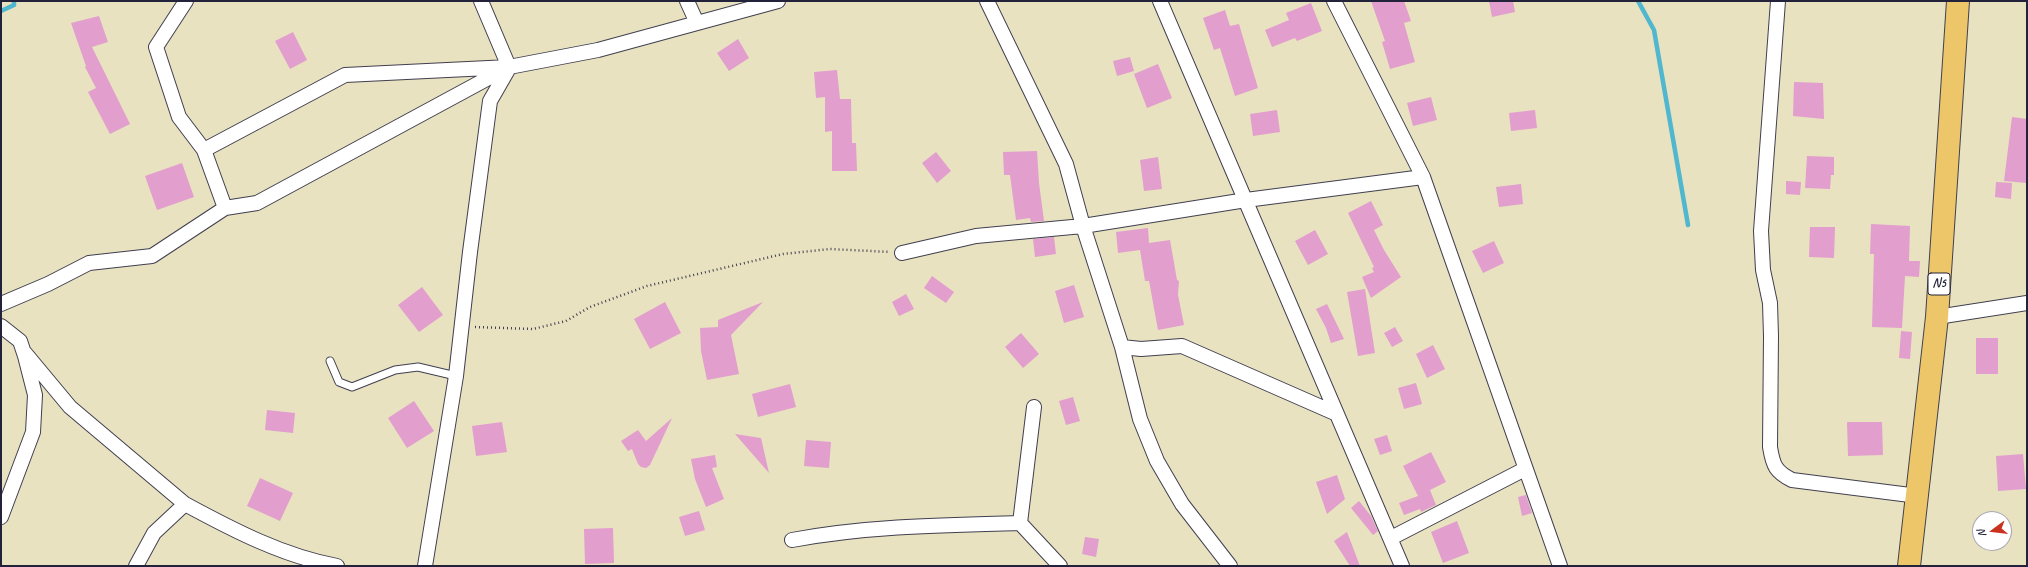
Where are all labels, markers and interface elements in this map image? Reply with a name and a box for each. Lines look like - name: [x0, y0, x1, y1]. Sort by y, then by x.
- road number: N5: [1928, 273, 1950, 295]
- north arrow: [1972, 511, 2012, 551]
- text: N: [1974, 529, 1989, 539]

